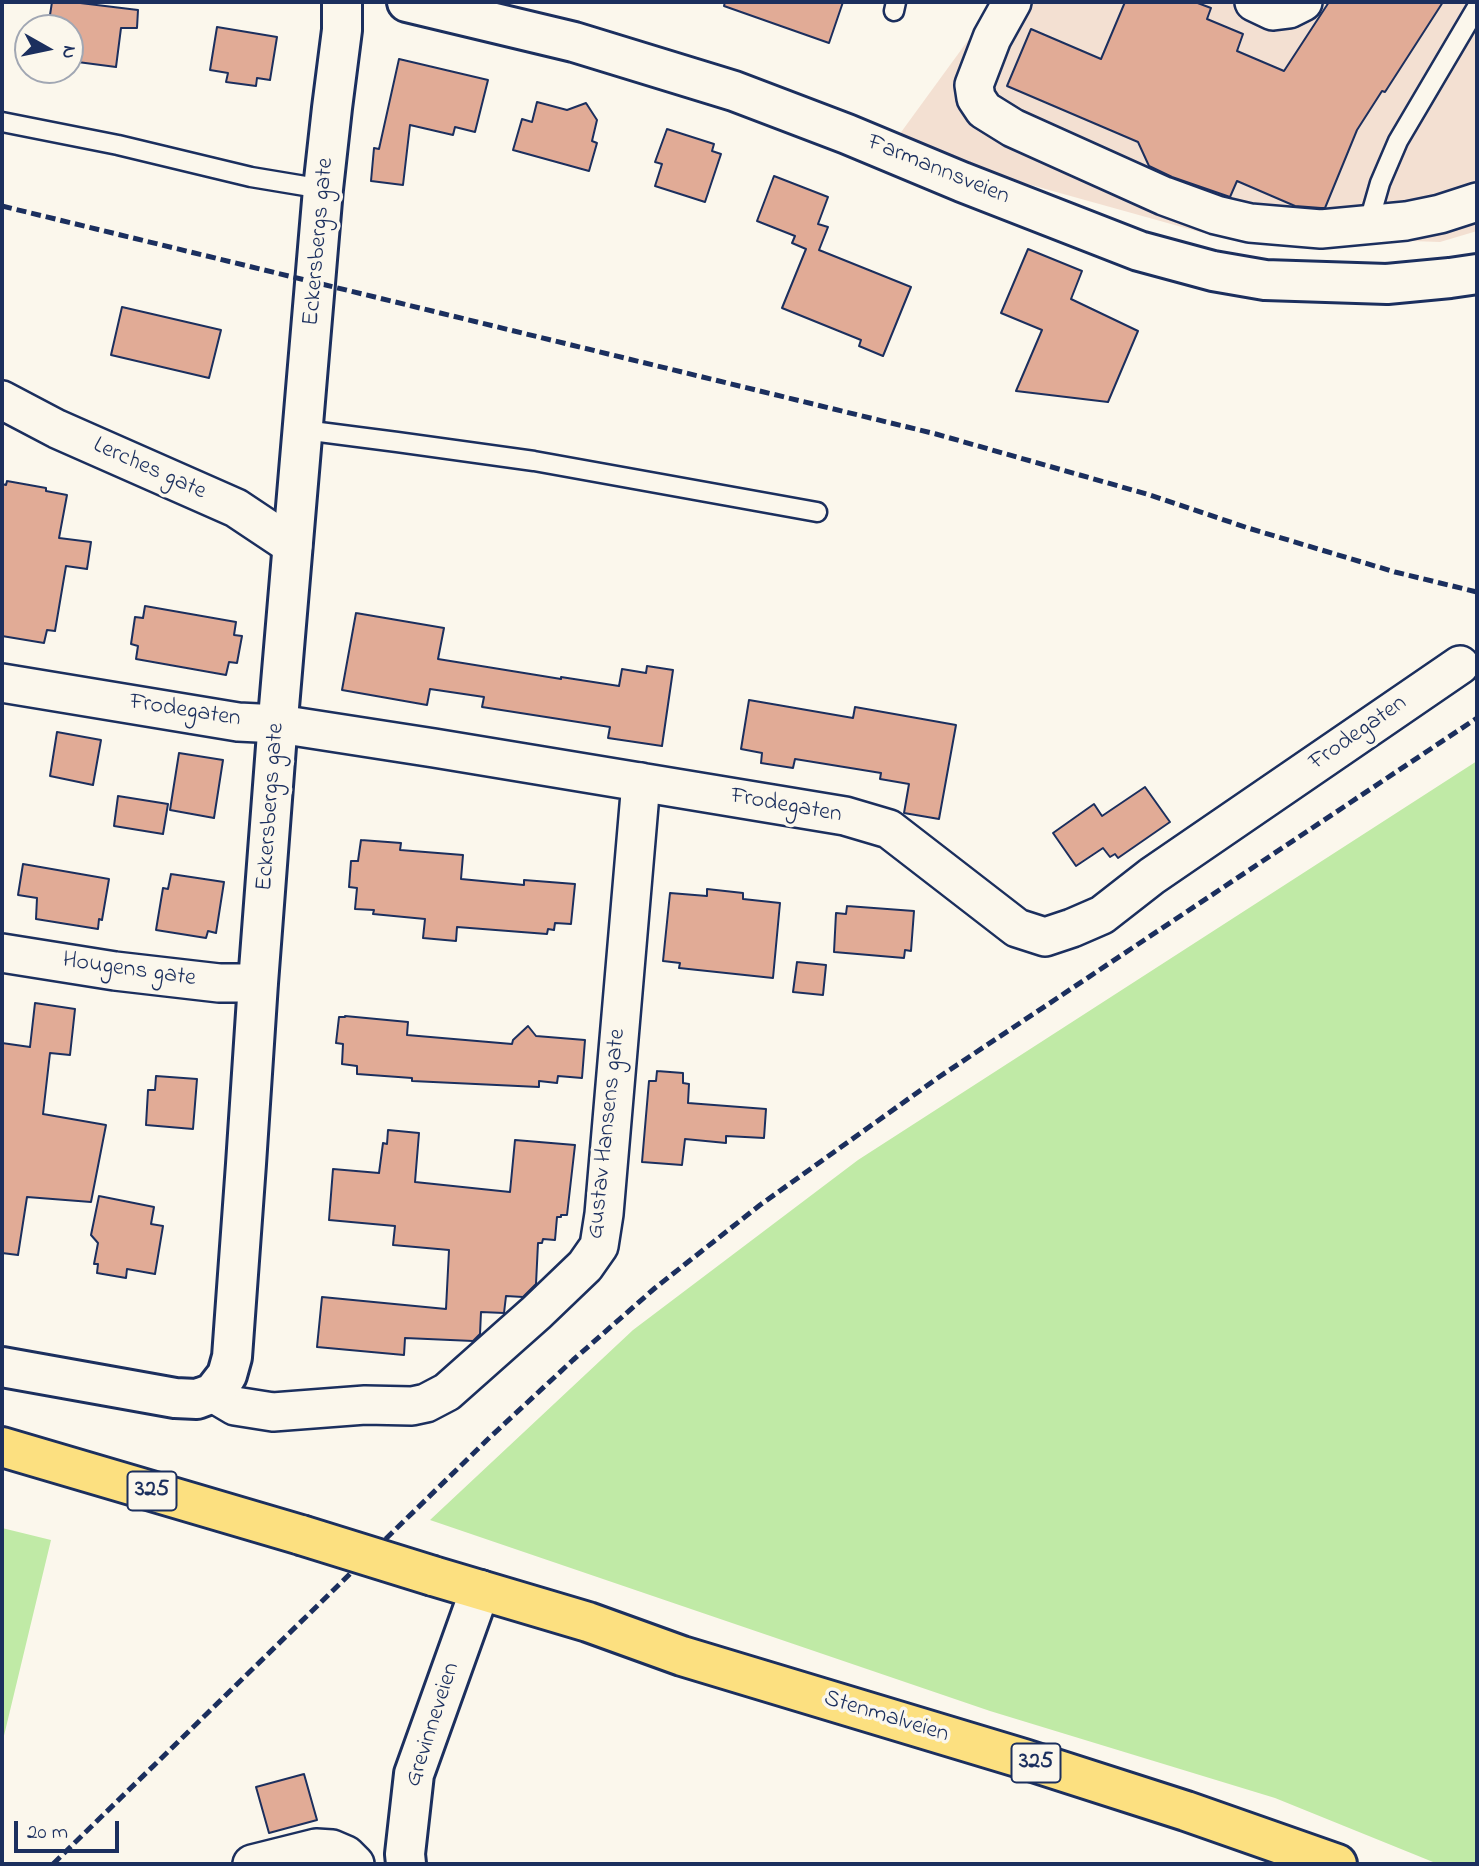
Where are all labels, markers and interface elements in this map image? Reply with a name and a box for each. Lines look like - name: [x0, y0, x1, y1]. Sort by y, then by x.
- north arrow: [14, 14, 84, 84]
- text: N: [54, 44, 83, 60]
- street label: Farmannsveien: [863, 129, 1013, 213]
- street label: Eckersbergs gate: [298, 157, 342, 327]
- street label: Lerches gate: [88, 432, 210, 508]
- street label: Frodegaten: [127, 689, 243, 735]
- street label: Frodegaten: [1305, 690, 1413, 778]
- street label: Eckersbergs gate: [252, 722, 292, 892]
- street label: Frodegaten: [728, 783, 844, 831]
- street label: Hougens gate: [61, 947, 197, 995]
- street label: Gustav Hansens gate: [583, 1027, 633, 1241]
- road number: 325: [128, 1472, 176, 1510]
- street label: Grevinneveien: [400, 1659, 468, 1791]
- street label: Stenmalveien: [820, 1685, 952, 1751]
- road number: 325: [1012, 1744, 1060, 1782]
- scale bar: [18, 1806, 122, 1850]
- text: 20 m: [27, 1818, 68, 1848]

